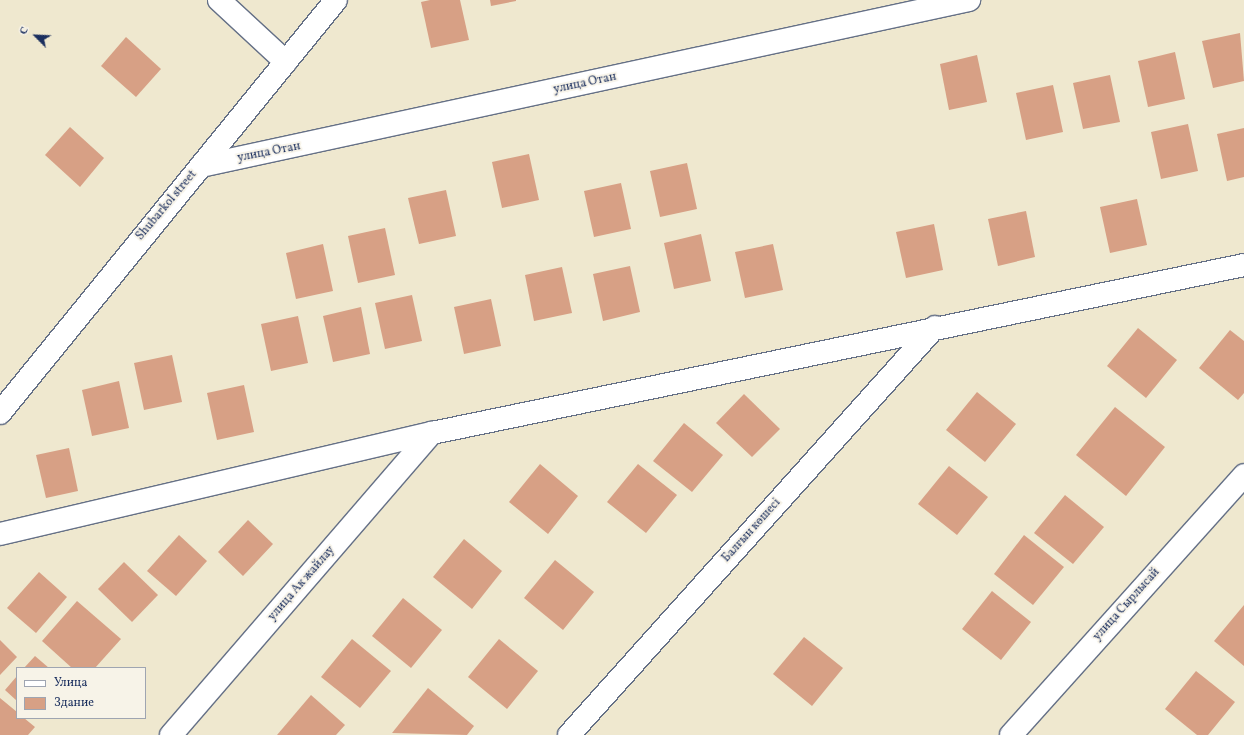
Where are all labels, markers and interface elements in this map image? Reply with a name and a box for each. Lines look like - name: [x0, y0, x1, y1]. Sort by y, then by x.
- north arrow: [16, 16, 56, 56]
- text: С: [16, 25, 33, 37]
- street label: улица Отан: [552, 70, 618, 98]
- street label: улица Отан: [236, 140, 302, 166]
- street label: Shubarkol street: [134, 168, 200, 244]
- street label: Балғын көшесі: [720, 496, 784, 566]
- street label: улица Ак жайлау: [266, 544, 338, 624]
- street label: улица Сырлысай: [1091, 566, 1163, 644]
- legend: [16, 667, 146, 719]
- text: Улица: [54, 675, 87, 691]
- text: Здание: [54, 695, 94, 711]

